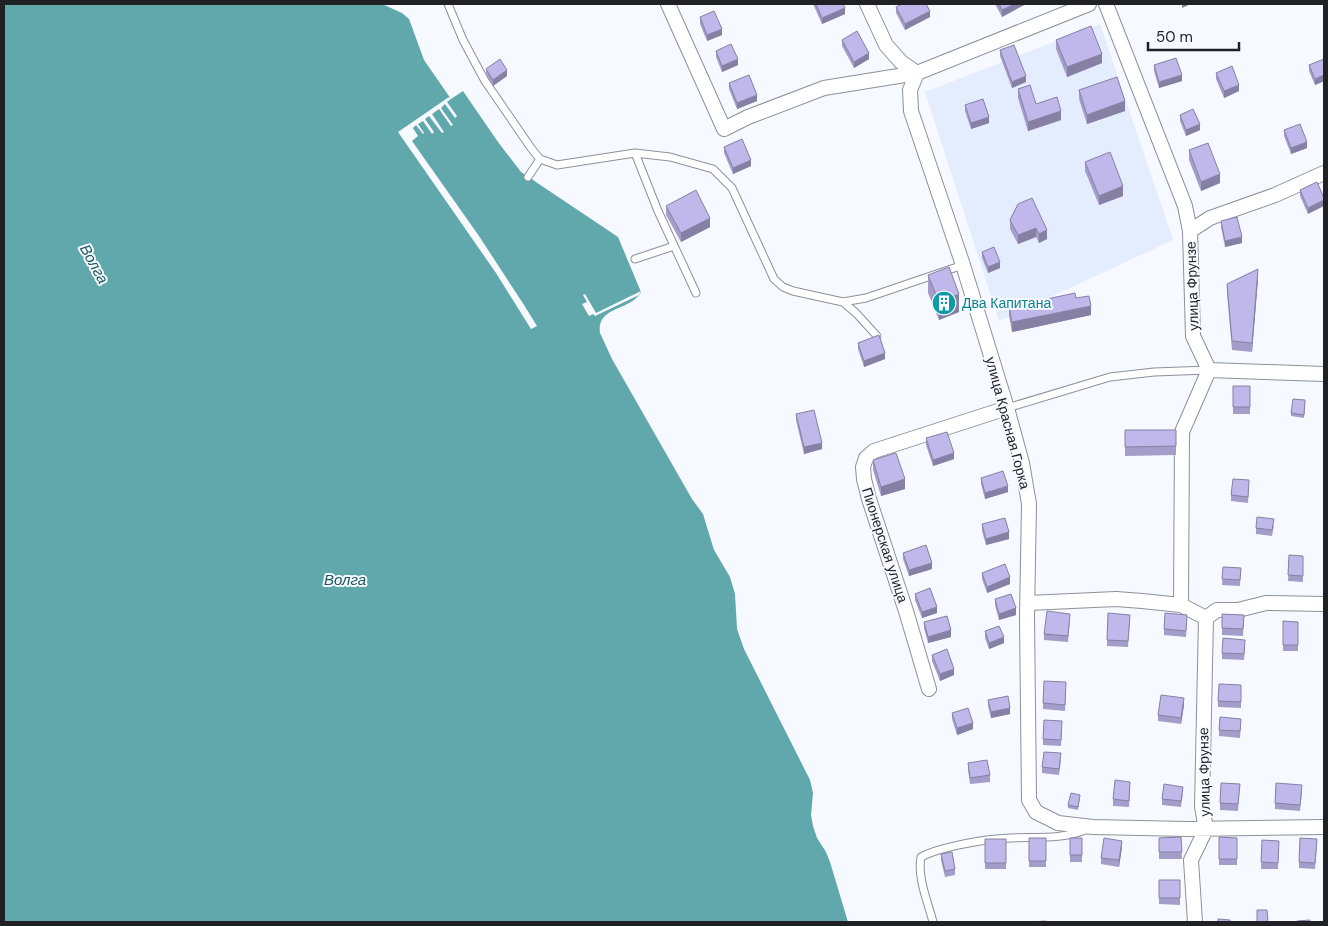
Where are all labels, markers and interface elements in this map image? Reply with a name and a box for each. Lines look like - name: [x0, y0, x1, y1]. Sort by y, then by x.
- scale bar: [1148, 20, 1239, 52]
- text: 50 m: [1156, 27, 1193, 47]
- water label: Волга: [75, 241, 113, 287]
- street label: улица Фрунзе: [1181, 241, 1203, 331]
- building icon: Два Капитана: [931, 290, 957, 316]
- place label: Два Капитана: [962, 294, 1051, 312]
- street label: улица Красная Горка: [982, 355, 1034, 491]
- street label: Пионерская улица: [858, 485, 912, 605]
- water label: Волга: [324, 570, 366, 590]
- street label: улица Фрунзе: [1194, 727, 1214, 817]

